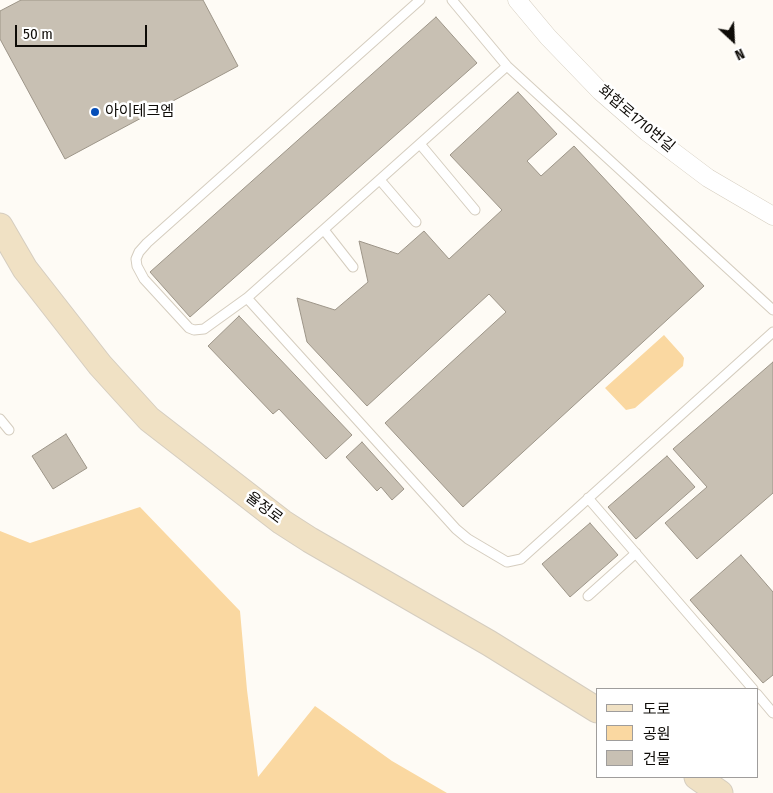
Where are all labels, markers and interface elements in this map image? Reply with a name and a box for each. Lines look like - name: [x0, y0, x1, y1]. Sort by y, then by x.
- scale bar: [18, 15, 150, 47]
- north arrow: [708, 15, 758, 65]
- text: 50 m: [23, 25, 53, 43]
- text: N: [732, 45, 747, 64]
- street label: 화합로1710번길: [594, 82, 678, 156]
- place label: 아이테크엠: [105, 103, 174, 121]
- marker: 아이테크엠: [89, 106, 101, 118]
- street label: 율정로: [242, 488, 286, 528]
- legend: [596, 688, 758, 778]
- text: 도로: [643, 700, 671, 718]
- text: 공원: [643, 725, 671, 743]
- text: 건물: [643, 750, 671, 768]

